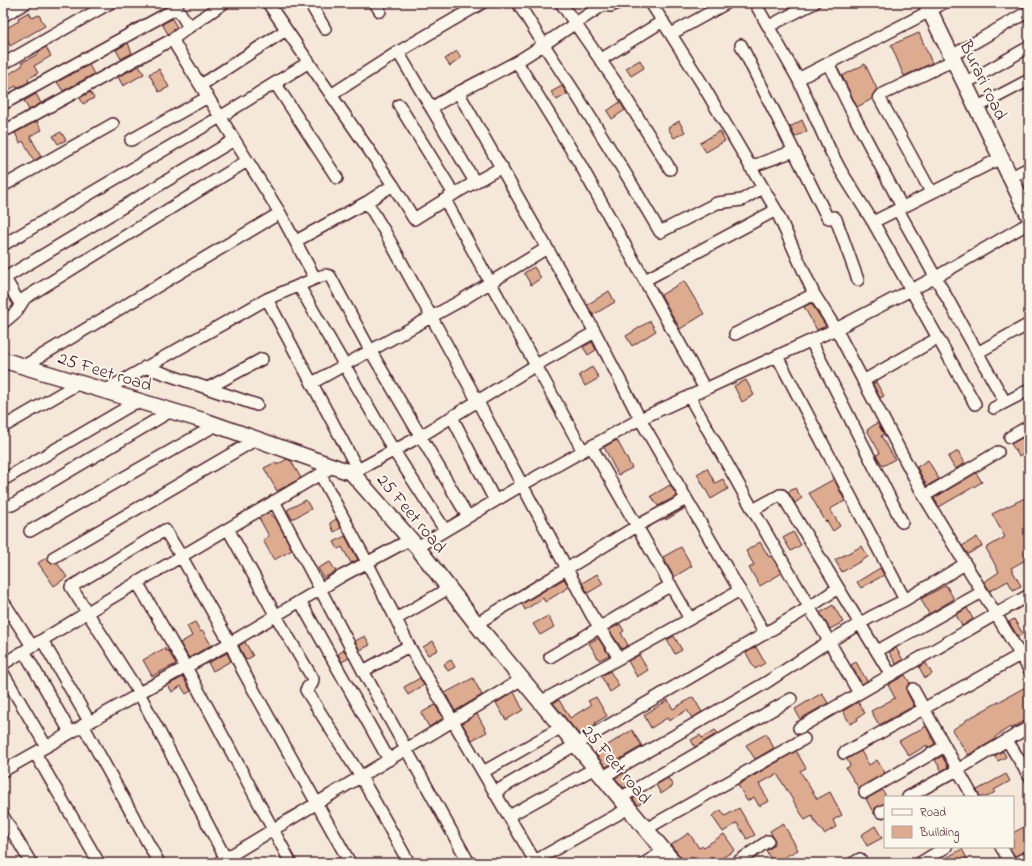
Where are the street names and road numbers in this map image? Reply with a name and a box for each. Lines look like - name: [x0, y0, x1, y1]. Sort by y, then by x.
- street label: Burari road: [951, 36, 1013, 125]
- street label: 25 Feet road: [54, 346, 155, 400]
- street label: 25 Feet road: [369, 469, 452, 560]
- street label: 25 Feet road: [574, 720, 657, 811]

